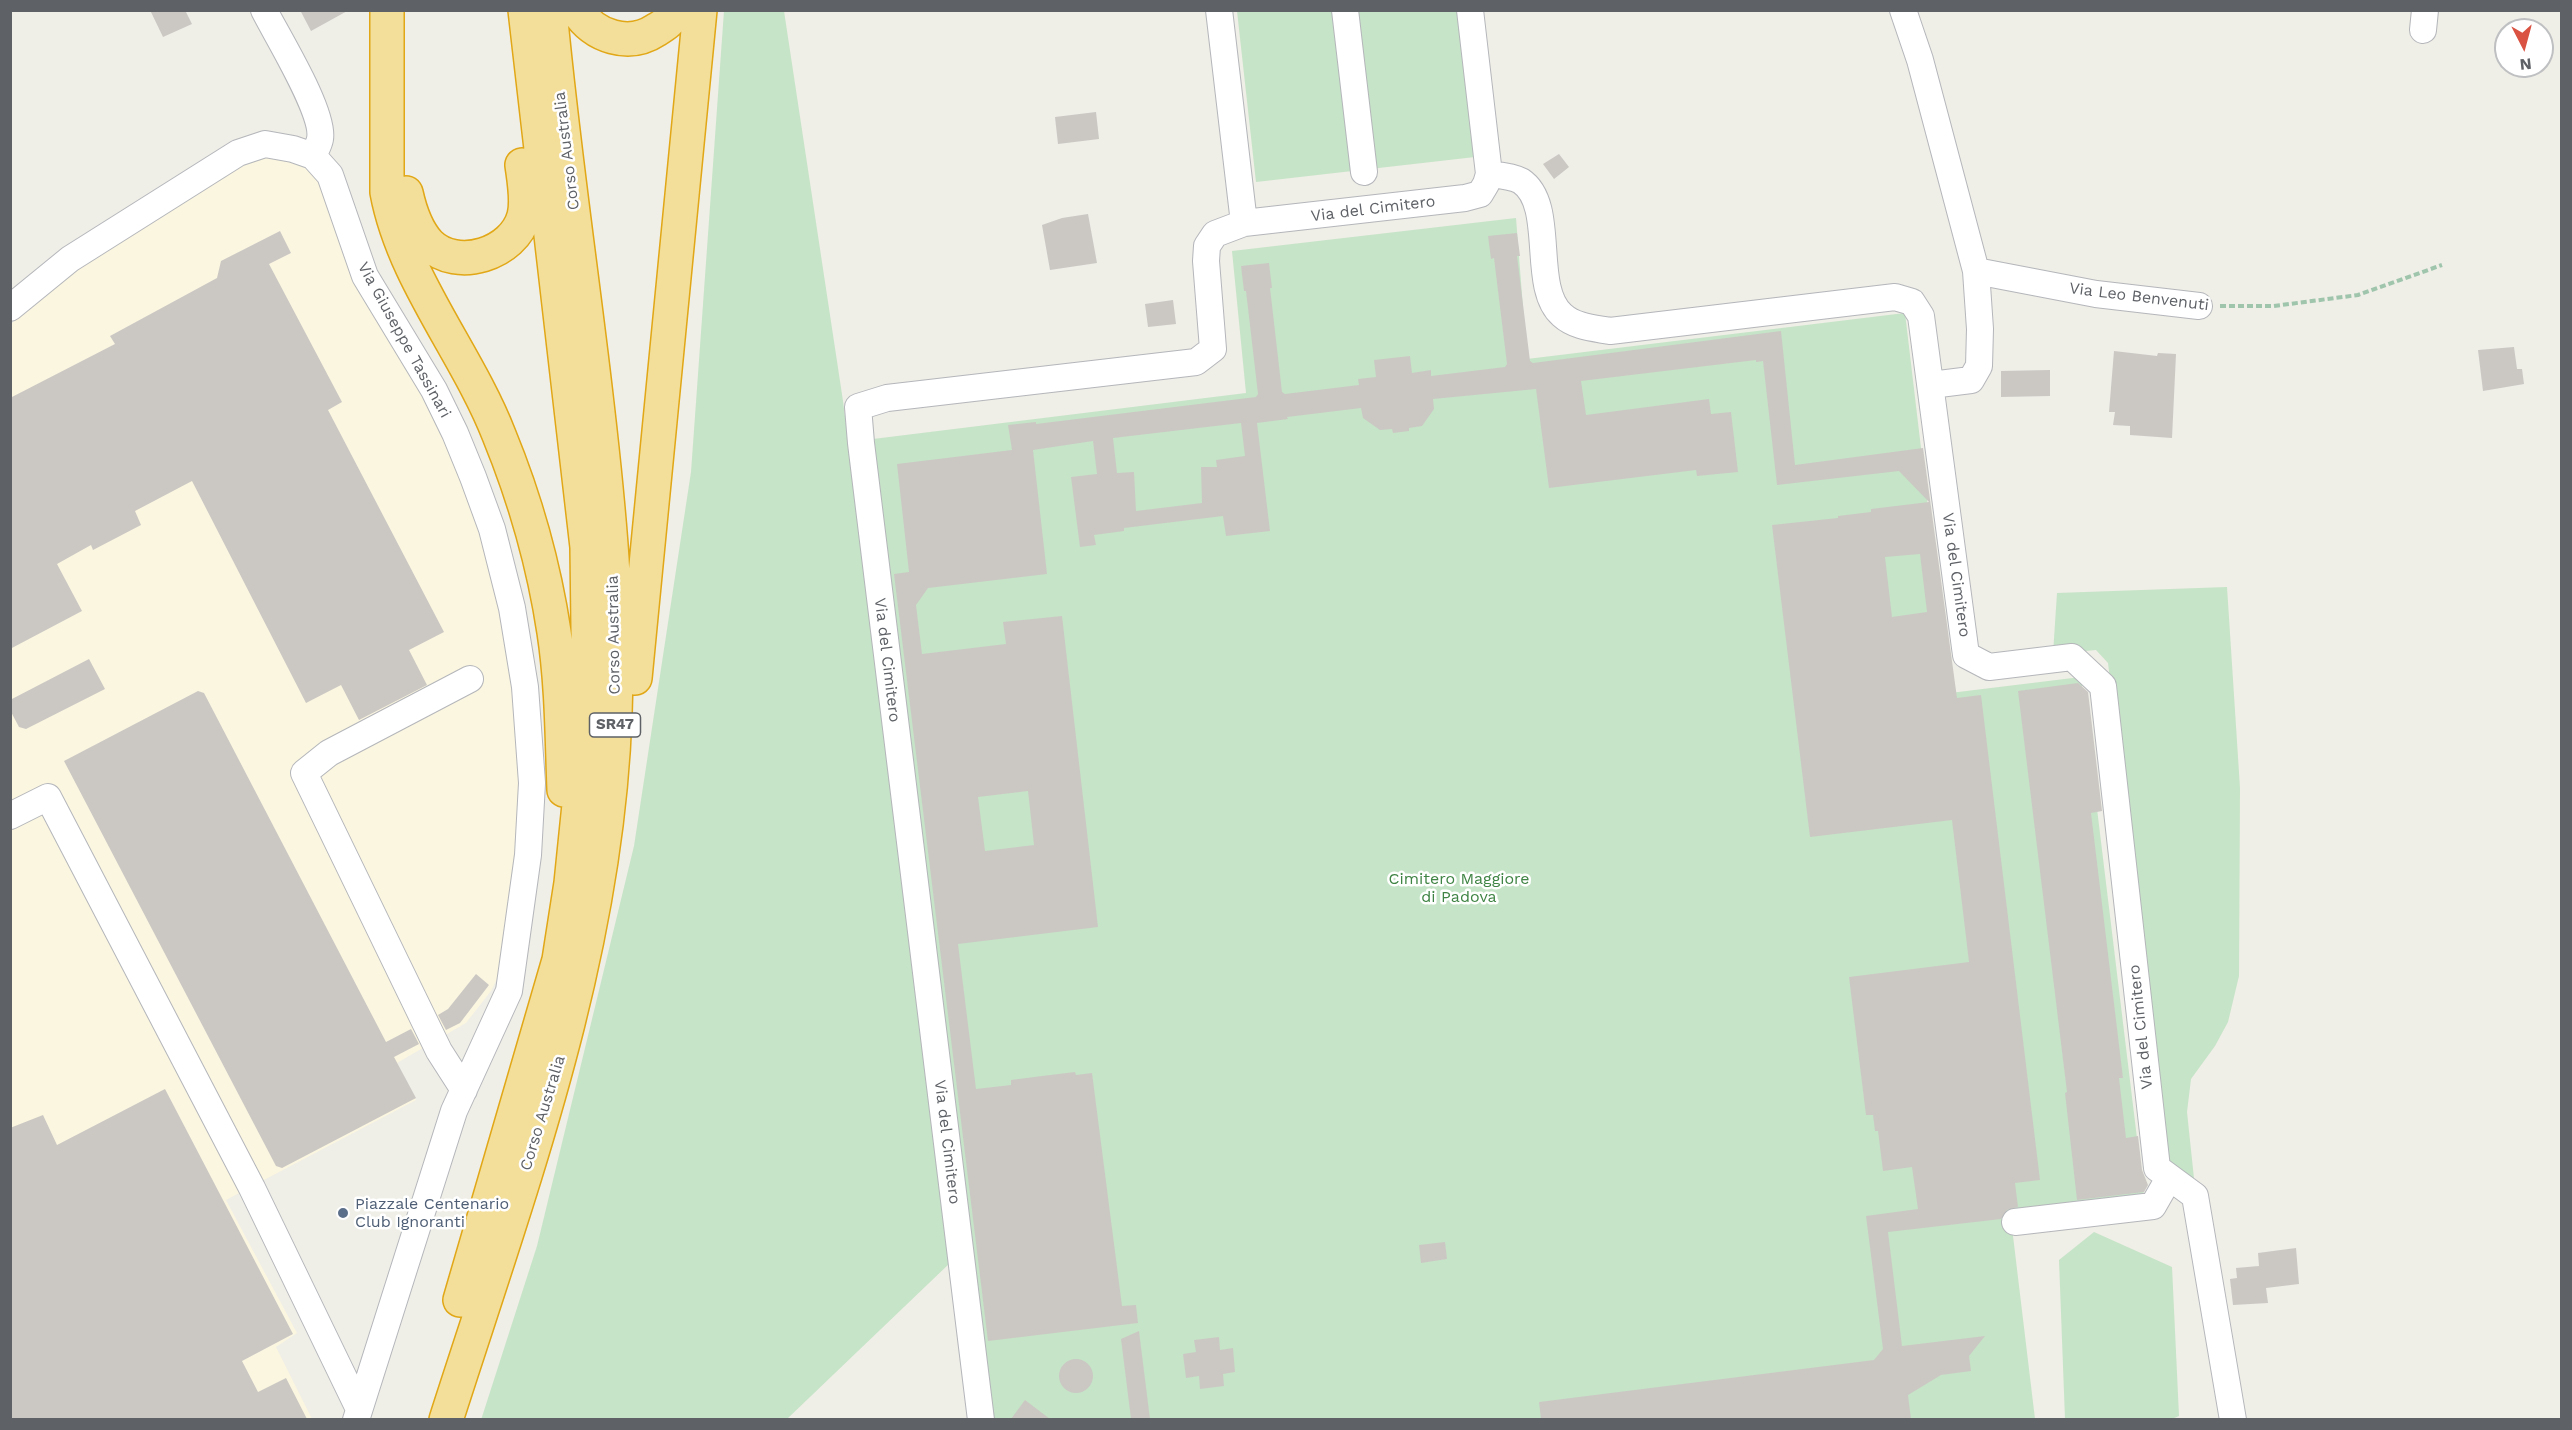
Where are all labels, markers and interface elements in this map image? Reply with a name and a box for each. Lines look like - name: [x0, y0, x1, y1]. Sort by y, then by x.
- north arrow: [2494, 18, 2554, 78]
- text: N: [2519, 54, 2533, 74]
- street label: Corso Australia: [550, 91, 584, 211]
- street label: Via del Cimitero: [1310, 192, 1436, 226]
- street label: Via Giuseppe Tassinari: [353, 259, 455, 421]
- street label: Via Leo Benvenuti: [2068, 279, 2210, 315]
- street label: Via del Cimitero: [1938, 512, 1974, 638]
- street label: Corso Australia: [603, 575, 625, 695]
- street label: Via del Cimitero: [870, 597, 904, 723]
- road number: SR47: [590, 713, 640, 737]
- park label: Cimitero Maggiore di Padova: [1388, 869, 1530, 907]
- street label: Via del Cimitero: [2125, 964, 2157, 1090]
- street label: Corso Australia: [516, 1053, 570, 1173]
- street label: Via del Cimitero: [930, 1079, 964, 1205]
- place label: Piazzale Centenario Club Ignoranti: [355, 1194, 509, 1232]
- marker: Piazzale Centenario Club Ignoranti: [336, 1206, 350, 1220]

